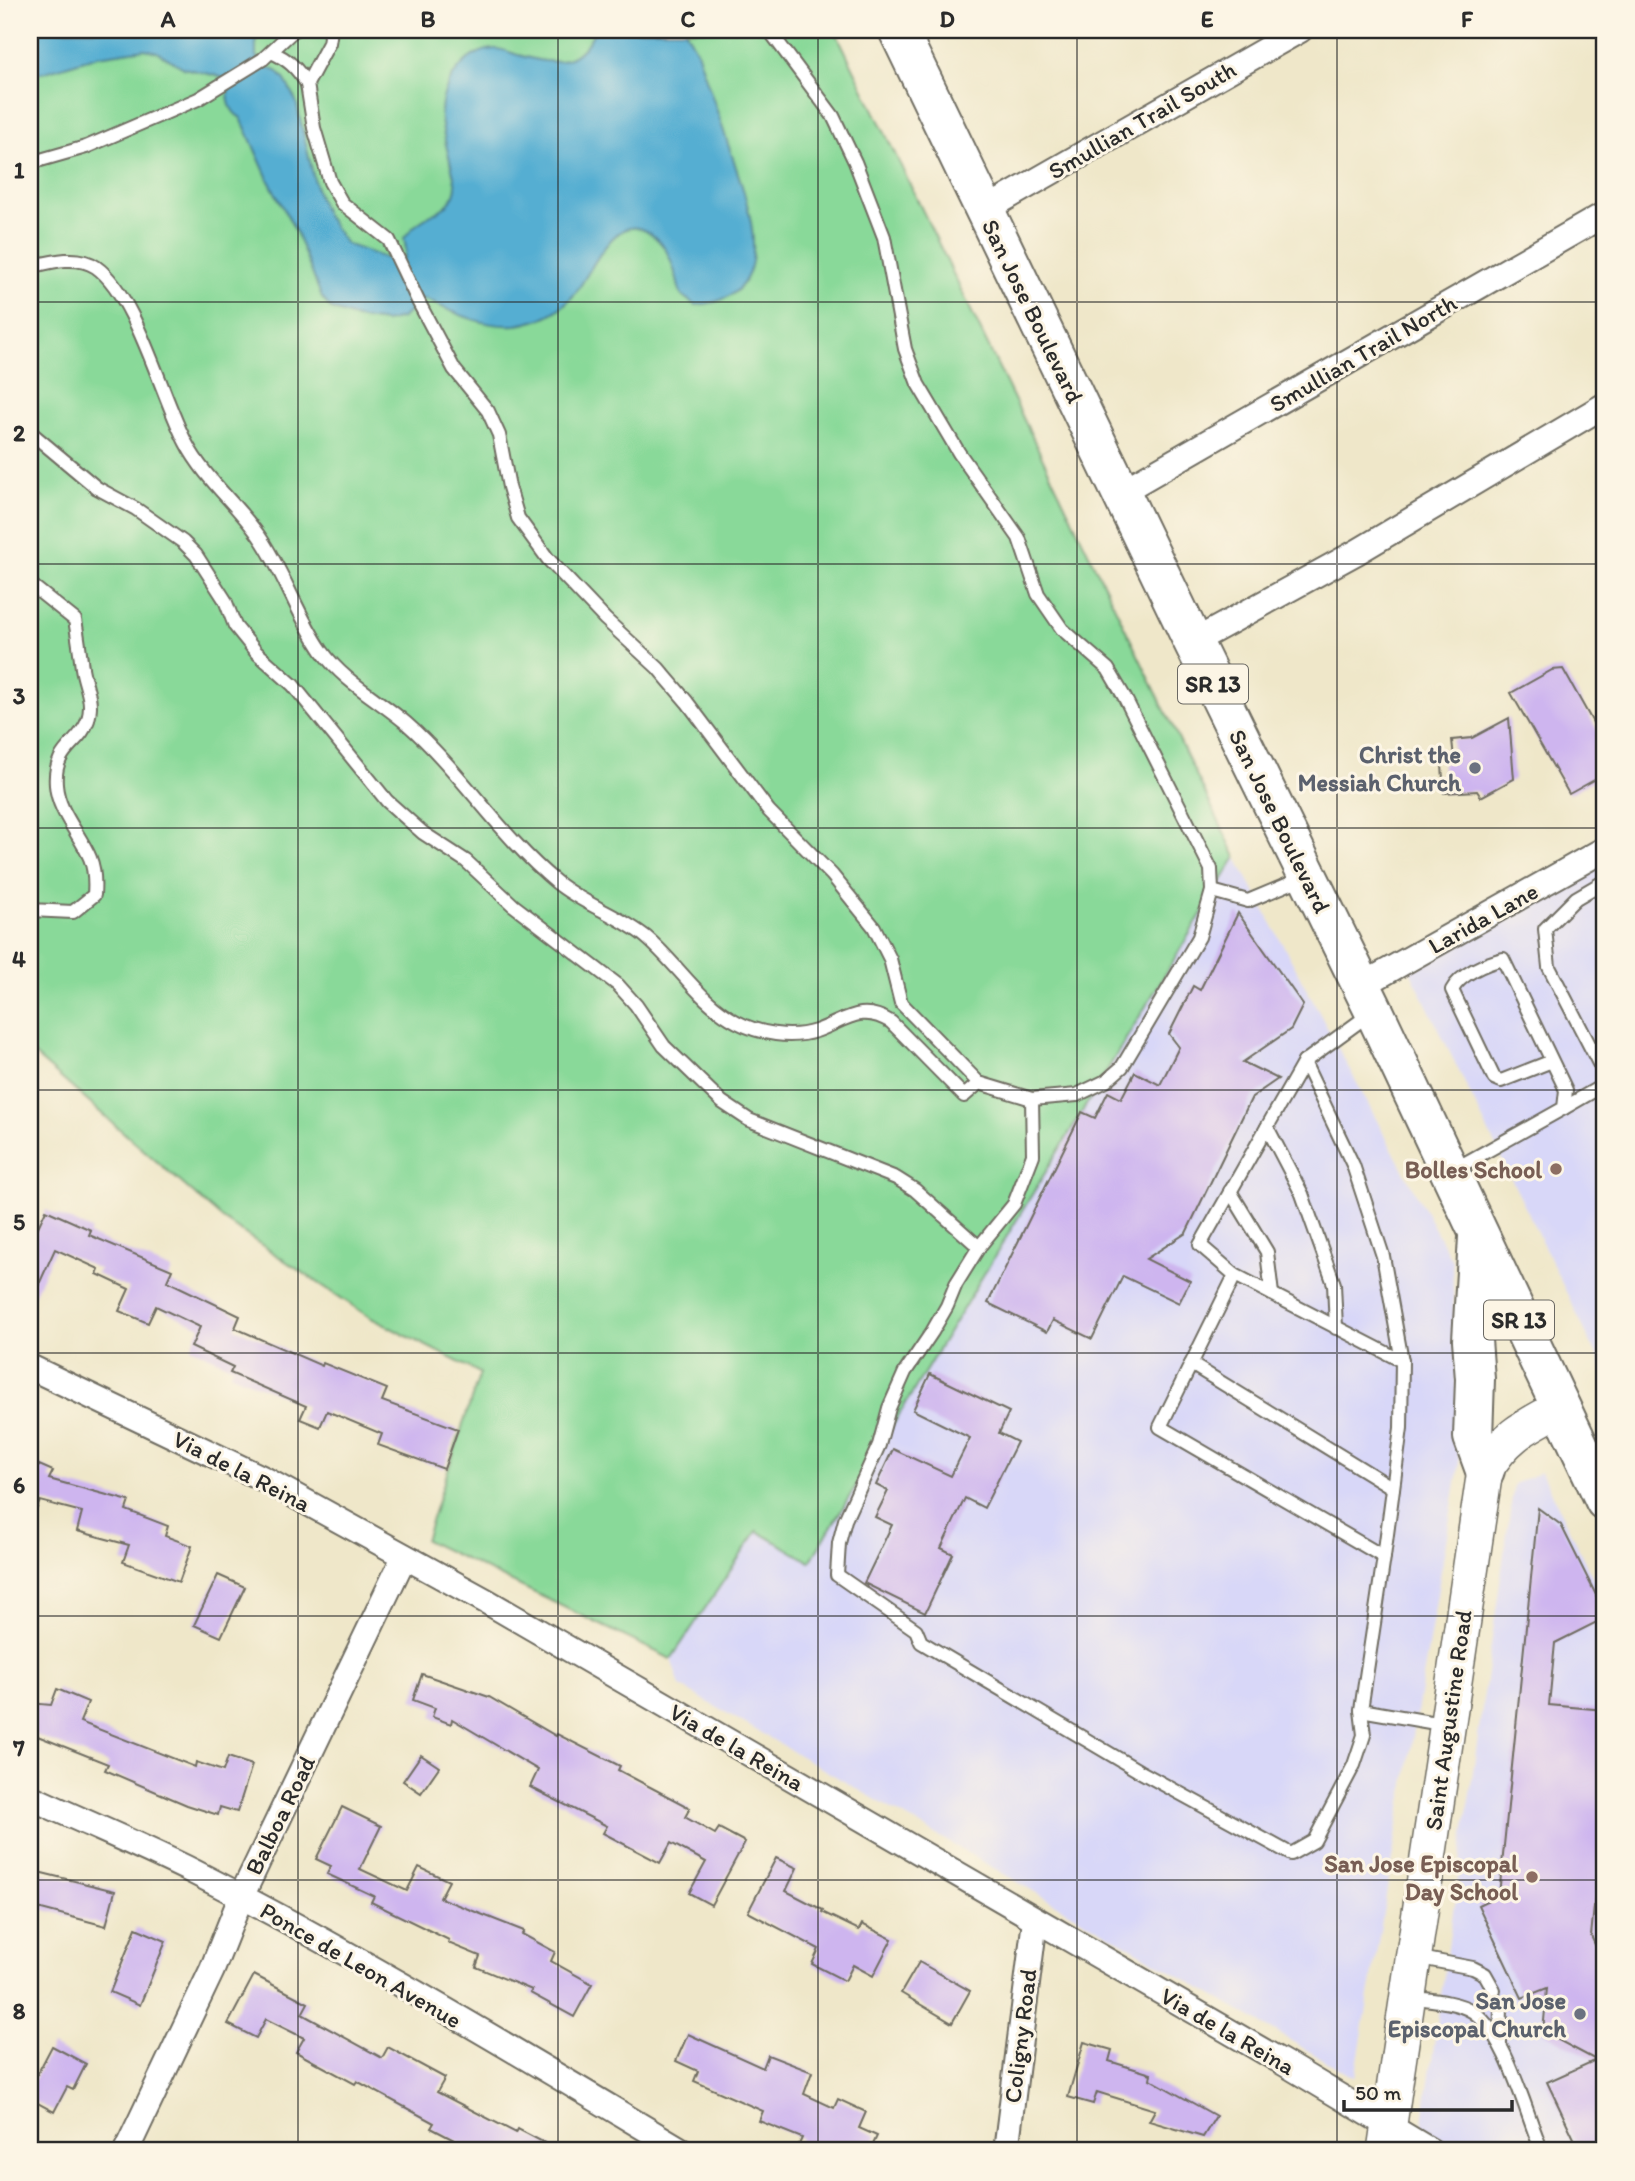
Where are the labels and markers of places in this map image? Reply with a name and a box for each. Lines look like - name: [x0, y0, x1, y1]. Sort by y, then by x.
- place label: Christ the Messiah Church: [1298, 740, 1462, 797]
- marker: Christ the Messiah Church: [1467, 760, 1483, 776]
- place label: Bolles School: [1405, 1155, 1542, 1184]
- marker: Bolles School: [1548, 1161, 1564, 1177]
- place label: San Jose Episcopal Day School: [1324, 1849, 1518, 1907]
- marker: San Jose Episcopal Day School: [1524, 1869, 1540, 1885]
- place label: San Jose Episcopal Church: [1388, 1986, 1566, 2044]
- marker: San Jose Episcopal Church: [1572, 2006, 1588, 2022]

